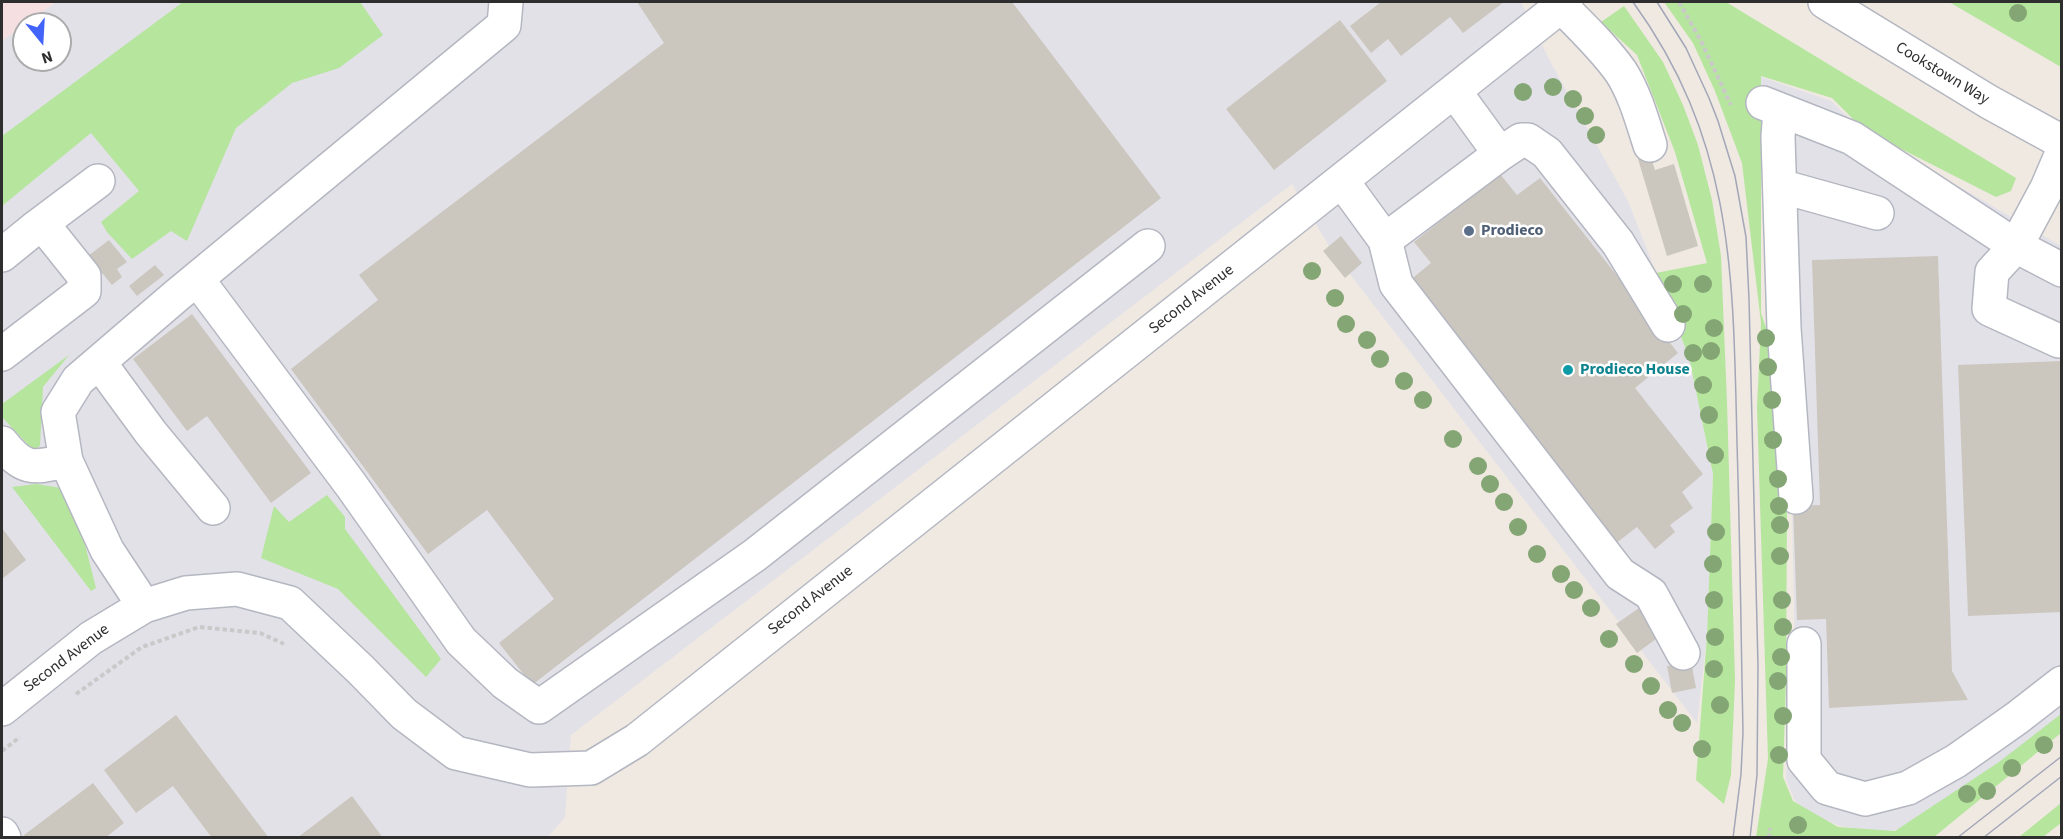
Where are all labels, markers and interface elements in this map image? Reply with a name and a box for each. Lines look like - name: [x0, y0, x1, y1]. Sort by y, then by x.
- north arrow: [12, 12, 72, 72]
- street label: Cookstown Way: [1892, 39, 1992, 109]
- text: N: [38, 45, 55, 69]
- place label: Prodieco: [1481, 221, 1543, 241]
- marker: Prodieco: [1462, 224, 1476, 238]
- street label: Second Avenue: [1146, 261, 1238, 339]
- place label: Prodieco House: [1580, 360, 1690, 380]
- marker: Prodieco House: [1561, 363, 1575, 377]
- street label: Second Avenue: [765, 562, 857, 640]
- street label: Second Avenue: [20, 621, 114, 697]

